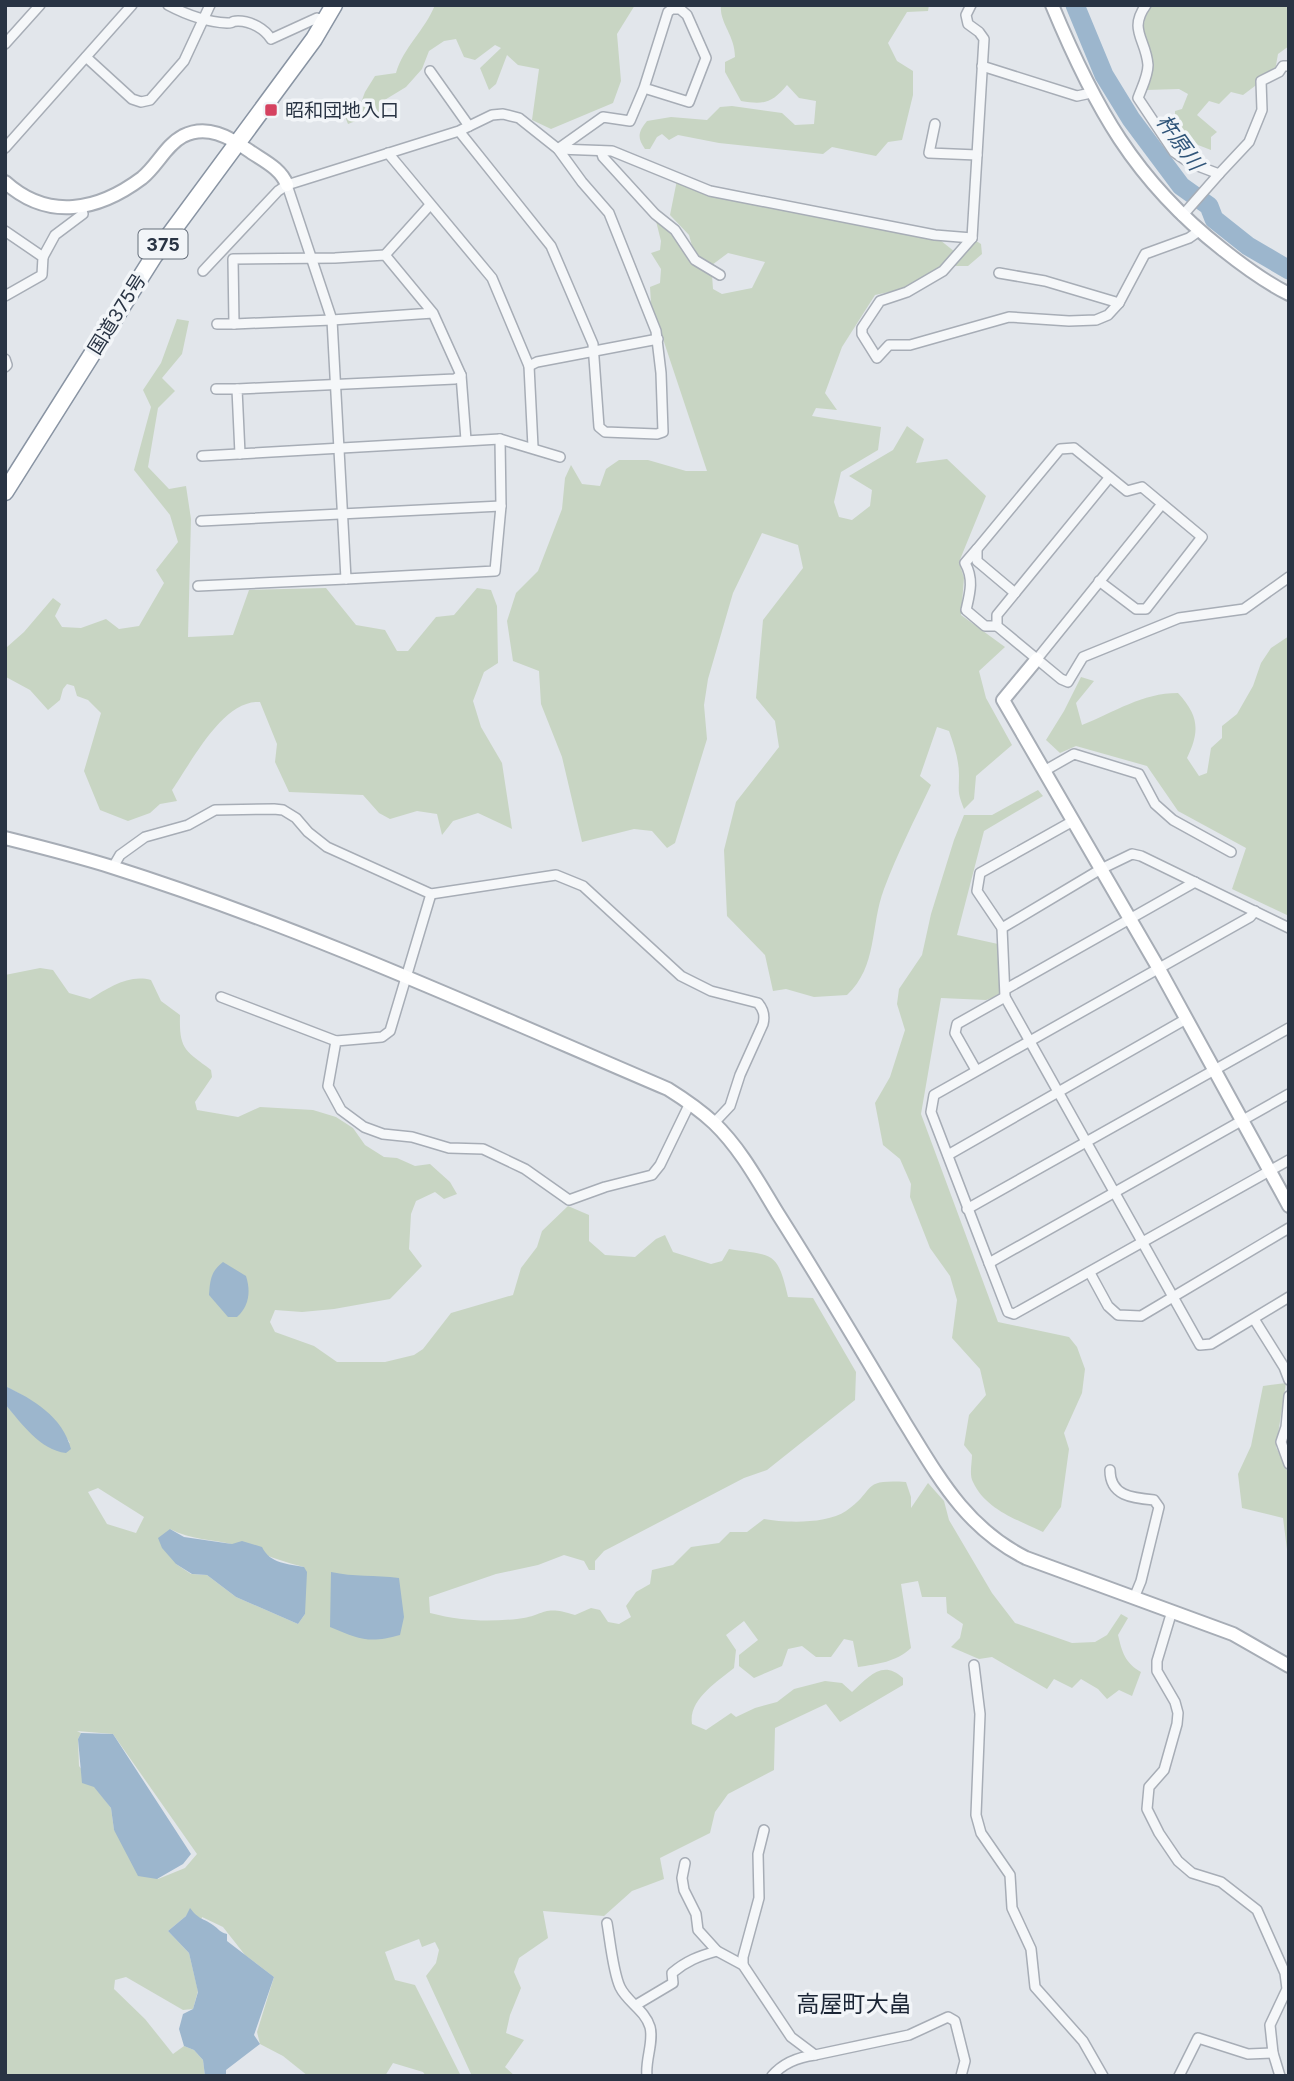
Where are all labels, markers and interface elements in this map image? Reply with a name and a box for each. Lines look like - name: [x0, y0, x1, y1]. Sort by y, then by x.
- place label: 昭和団地入口: [285, 99, 399, 122]
- marker: 昭和団地入口: [263, 102, 279, 118]
- water label: 杵原川: [1151, 109, 1210, 176]
- road number: 375: [138, 230, 188, 258]
- street label: 国道375号: [83, 269, 151, 359]
- district label: 高屋町大畠: [797, 1990, 912, 2018]

